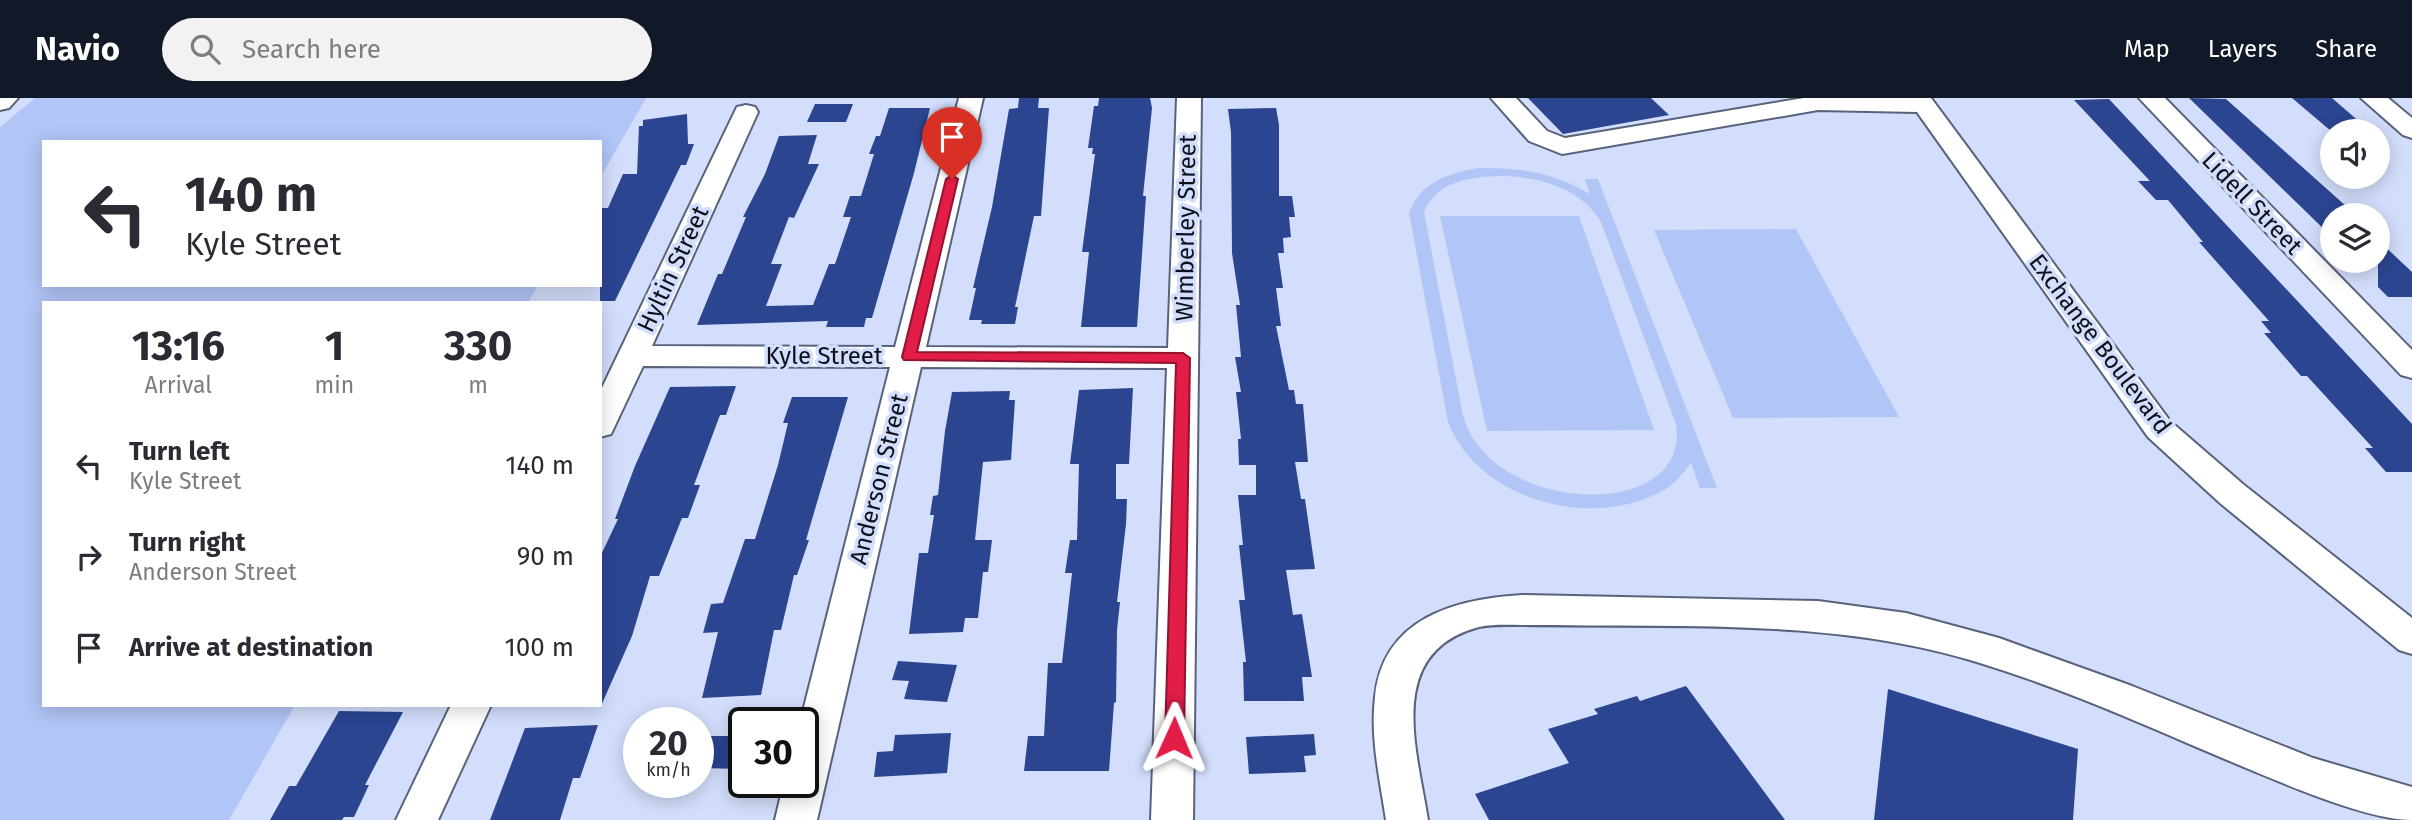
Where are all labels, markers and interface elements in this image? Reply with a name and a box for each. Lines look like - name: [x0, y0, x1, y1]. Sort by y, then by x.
- search box: [162, 18, 652, 81]
- text: Navio: [35, 29, 120, 69]
- icon: search: [186, 30, 224, 68]
- text: Search here: [242, 34, 381, 65]
- text: Map: [2124, 35, 2170, 63]
- text: Layers: [2208, 35, 2277, 63]
- text: Share: [2315, 35, 2377, 63]
- pin: [922, 107, 982, 179]
- icon: arrive: [933, 118, 971, 156]
- map controls: [2320, 119, 2390, 273]
- button: sound: [2320, 119, 2390, 189]
- street label: Wimberley Street: [1170, 134, 1202, 322]
- street label: Lidell Street: [2196, 146, 2308, 260]
- text: 140 m: [185, 165, 317, 224]
- icon: left: [70, 168, 161, 259]
- street label: Hyltin Street: [632, 201, 715, 337]
- button: layers: [2320, 203, 2390, 273]
- text: Kyle Street: [185, 225, 341, 263]
- street label: Exchange Boulevard: [2023, 248, 2177, 440]
- text: 13:16: [132, 321, 225, 371]
- text: 1: [325, 321, 344, 371]
- text: 330: [444, 321, 512, 371]
- street label: Kyle Street: [765, 342, 883, 370]
- text: Arrival: [145, 371, 212, 399]
- text: min: [315, 371, 354, 399]
- text: m: [468, 371, 488, 399]
- street label: Anderson Street: [844, 390, 914, 567]
- text: Turn left: [129, 436, 230, 467]
- icon: left: [70, 447, 108, 485]
- text: 140 m: [505, 450, 574, 481]
- text: Kyle Street: [129, 467, 241, 495]
- text: Turn right: [129, 527, 246, 558]
- icon: right: [70, 538, 108, 576]
- text: 90 m: [517, 541, 574, 572]
- text: Anderson Street: [129, 558, 297, 586]
- icon: arrive: [70, 629, 108, 667]
- text: Arrive at destination: [129, 632, 373, 663]
- text: 100 m: [505, 632, 574, 663]
- position arrow: [1137, 701, 1211, 775]
- speed limit sign: 30: [728, 707, 819, 798]
- text: 20: [649, 722, 688, 764]
- text: km/h: [646, 759, 691, 781]

